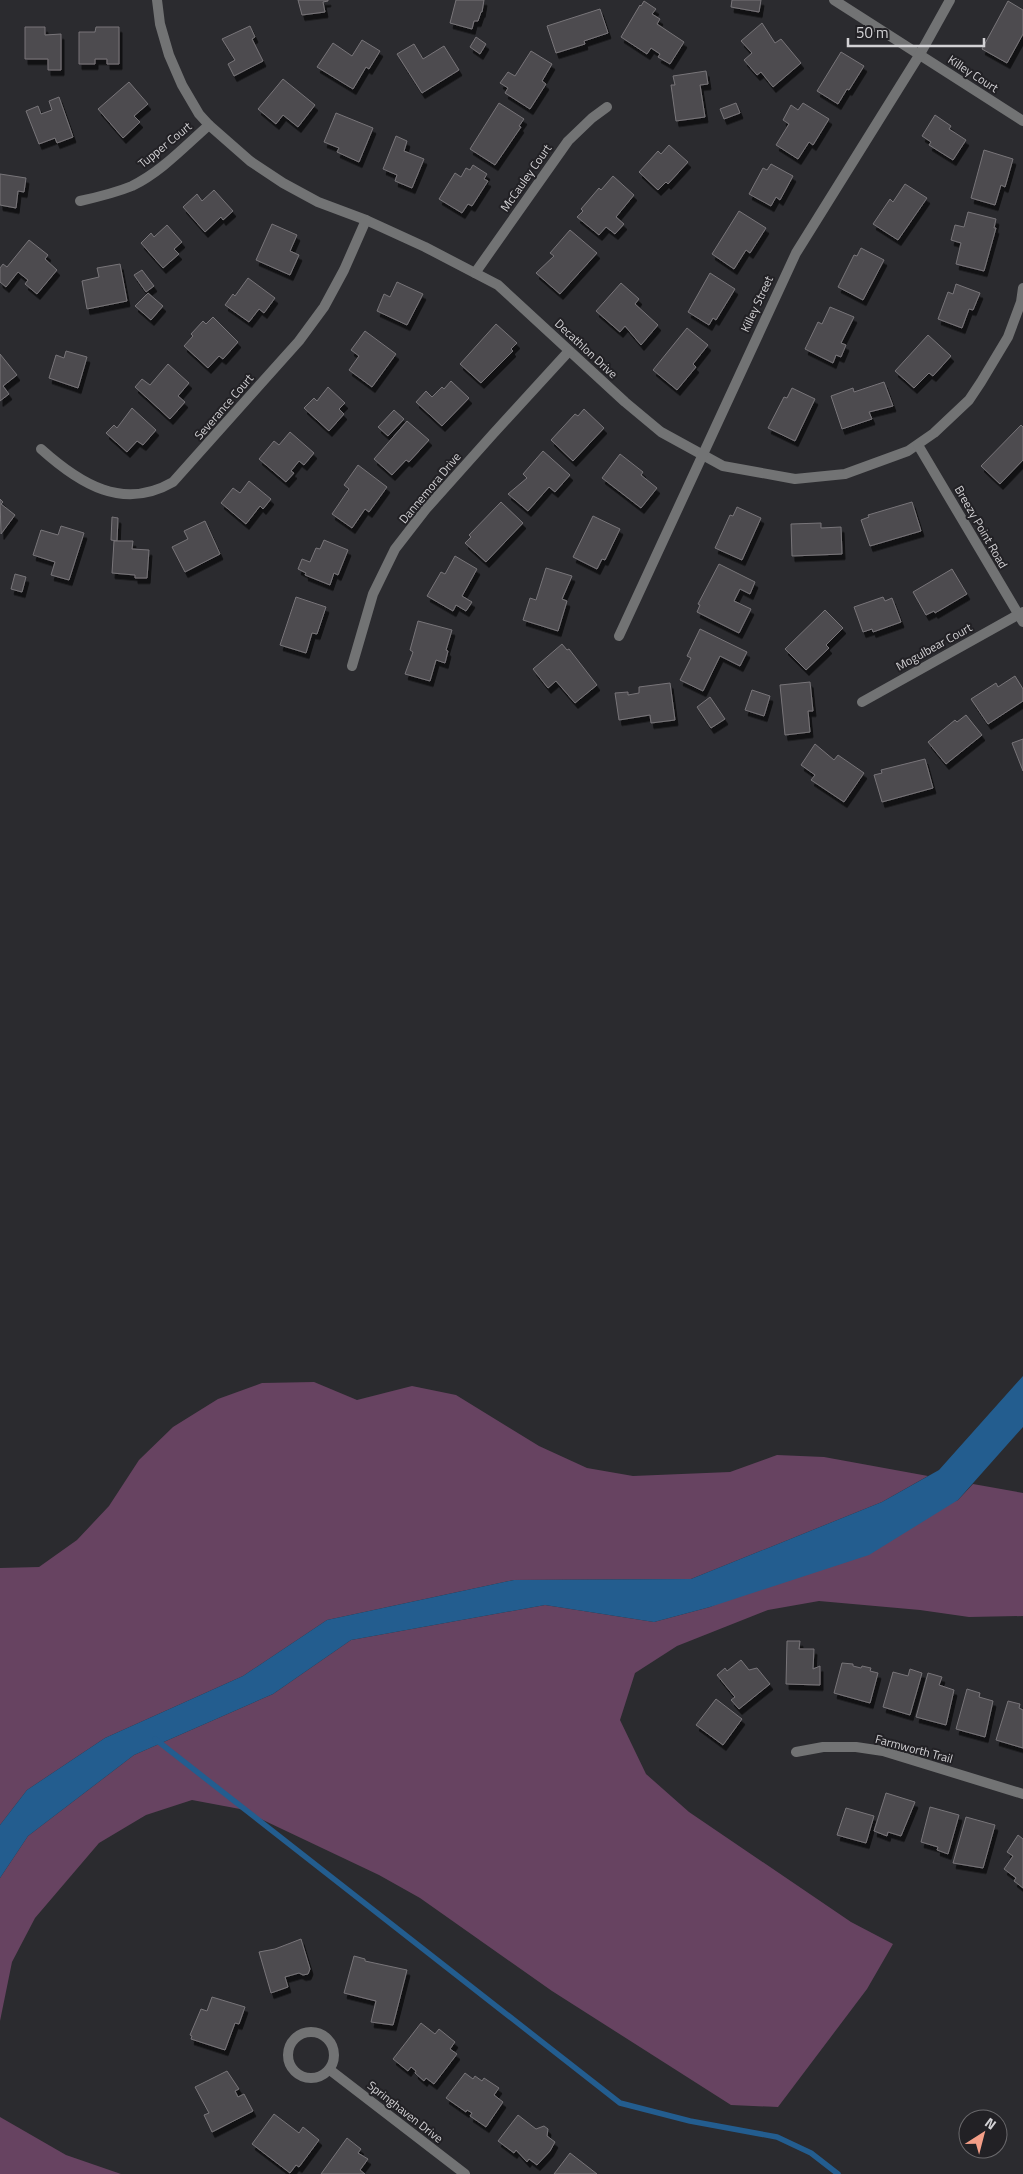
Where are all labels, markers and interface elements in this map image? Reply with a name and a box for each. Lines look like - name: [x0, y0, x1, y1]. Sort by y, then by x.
- scale bar: [848, 15, 984, 47]
- text: 50 m: [856, 21, 889, 44]
- street label: Killey Court: [944, 50, 1003, 97]
- street label: Tupper Court: [134, 116, 196, 172]
- street label: McCauley Court: [495, 139, 556, 215]
- street label: Killey Street: [735, 272, 778, 335]
- street label: Decathlon Drive: [551, 314, 622, 383]
- street label: Severance Court: [190, 369, 258, 444]
- street label: Dannemora Drive: [394, 448, 465, 528]
- street label: Breezy Point Road: [950, 482, 1013, 572]
- street label: Mogulbear Court: [892, 617, 976, 675]
- street label: Farmworth Trail: [873, 1729, 955, 1768]
- street label: Springhaven Drive: [363, 2076, 447, 2147]
- north arrow: [958, 2109, 1008, 2159]
- text: N: [981, 2112, 1001, 2134]

